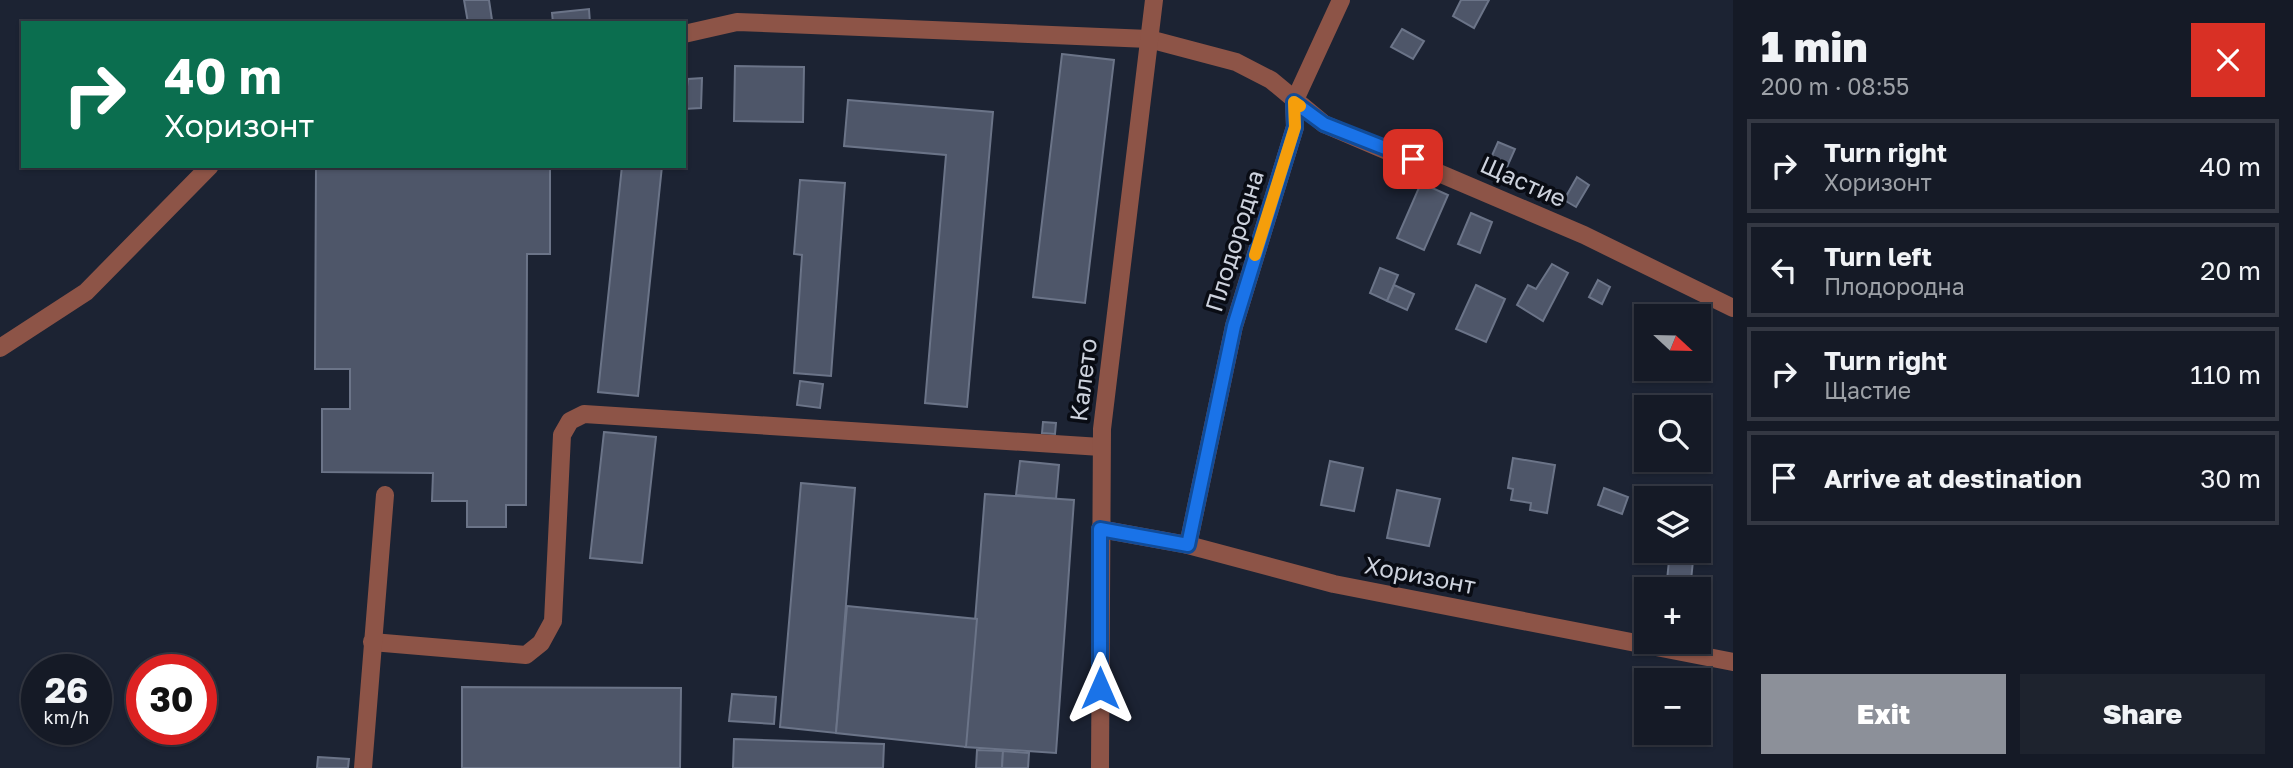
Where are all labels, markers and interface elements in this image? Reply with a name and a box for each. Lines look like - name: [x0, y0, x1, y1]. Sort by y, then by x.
- text: 1 min: [1761, 21, 1868, 71]
- button: close: [2191, 23, 2265, 97]
- text: 40 m: [164, 46, 282, 105]
- icon: right: [49, 49, 140, 140]
- text: 200 m · 08:55: [1761, 72, 1909, 100]
- text: Хоризонт: [164, 106, 314, 144]
- pin: [1383, 129, 1443, 189]
- text: Turn right: [1824, 137, 1947, 168]
- icon: arrive: [1394, 140, 1432, 178]
- icon: right: [1765, 147, 1803, 185]
- street label: Щастие: [1476, 149, 1571, 212]
- text: 40 m: [2200, 151, 2261, 182]
- street label: Плодородна: [1198, 166, 1269, 315]
- text: Хоризонт: [1824, 168, 1932, 196]
- text: Turn left: [1824, 241, 1932, 272]
- icon: left: [1765, 251, 1803, 289]
- text: 20 m: [2200, 255, 2261, 286]
- text: Плодородна: [1824, 272, 1965, 300]
- north arrow: [1634, 304, 1712, 382]
- map controls: [1634, 304, 1711, 745]
- street label: Калето: [1063, 336, 1102, 423]
- text: Turn right: [1824, 345, 1947, 376]
- icon: right: [1765, 355, 1803, 393]
- text: 110 m: [2190, 359, 2261, 390]
- text: Щастие: [1824, 376, 1911, 404]
- button: search: [1634, 395, 1711, 472]
- icon: arrive: [1765, 459, 1803, 497]
- text: Arrive at destination: [1824, 463, 2082, 494]
- text: 30 m: [2200, 463, 2261, 494]
- button: layers: [1634, 486, 1711, 563]
- street label: Хоризонт: [1362, 550, 1479, 600]
- button: +: [1634, 577, 1711, 654]
- position arrow: [1063, 651, 1137, 725]
- speed limit sign: 30: [126, 654, 217, 745]
- button: −: [1634, 668, 1711, 745]
- text: 26: [45, 669, 88, 711]
- button: Exit: [1761, 674, 2006, 754]
- button: Share: [2020, 674, 2265, 754]
- text: km/h: [44, 706, 89, 728]

